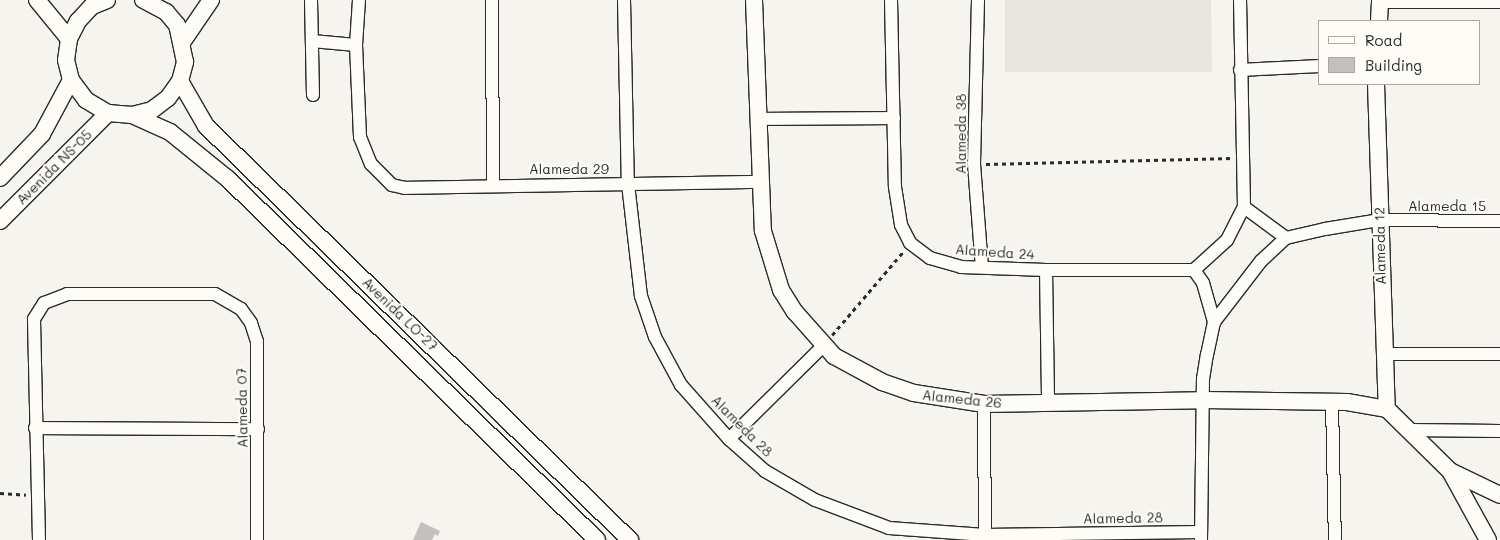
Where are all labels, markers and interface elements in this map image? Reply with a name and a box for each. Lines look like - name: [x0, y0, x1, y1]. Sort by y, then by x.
- legend: [1318, 20, 1480, 85]
- text: Road: [1365, 30, 1402, 50]
- text: Building: [1365, 55, 1422, 75]
- street label: Alameda 38: [953, 94, 969, 174]
- street label: Avenida NS-05: [13, 126, 95, 208]
- street label: Alameda 29: [529, 161, 609, 177]
- street label: Alameda 15: [1408, 198, 1486, 214]
- street label: Alameda 12: [1371, 207, 1389, 285]
- street label: Alameda 24: [955, 241, 1035, 263]
- street label: Avenida LO-27: [359, 274, 441, 354]
- street label: Alameda 07: [233, 368, 251, 448]
- street label: Alameda 26: [921, 386, 1003, 412]
- street label: Alameda 28: [708, 392, 776, 460]
- street label: Alameda 28: [1083, 509, 1163, 527]

